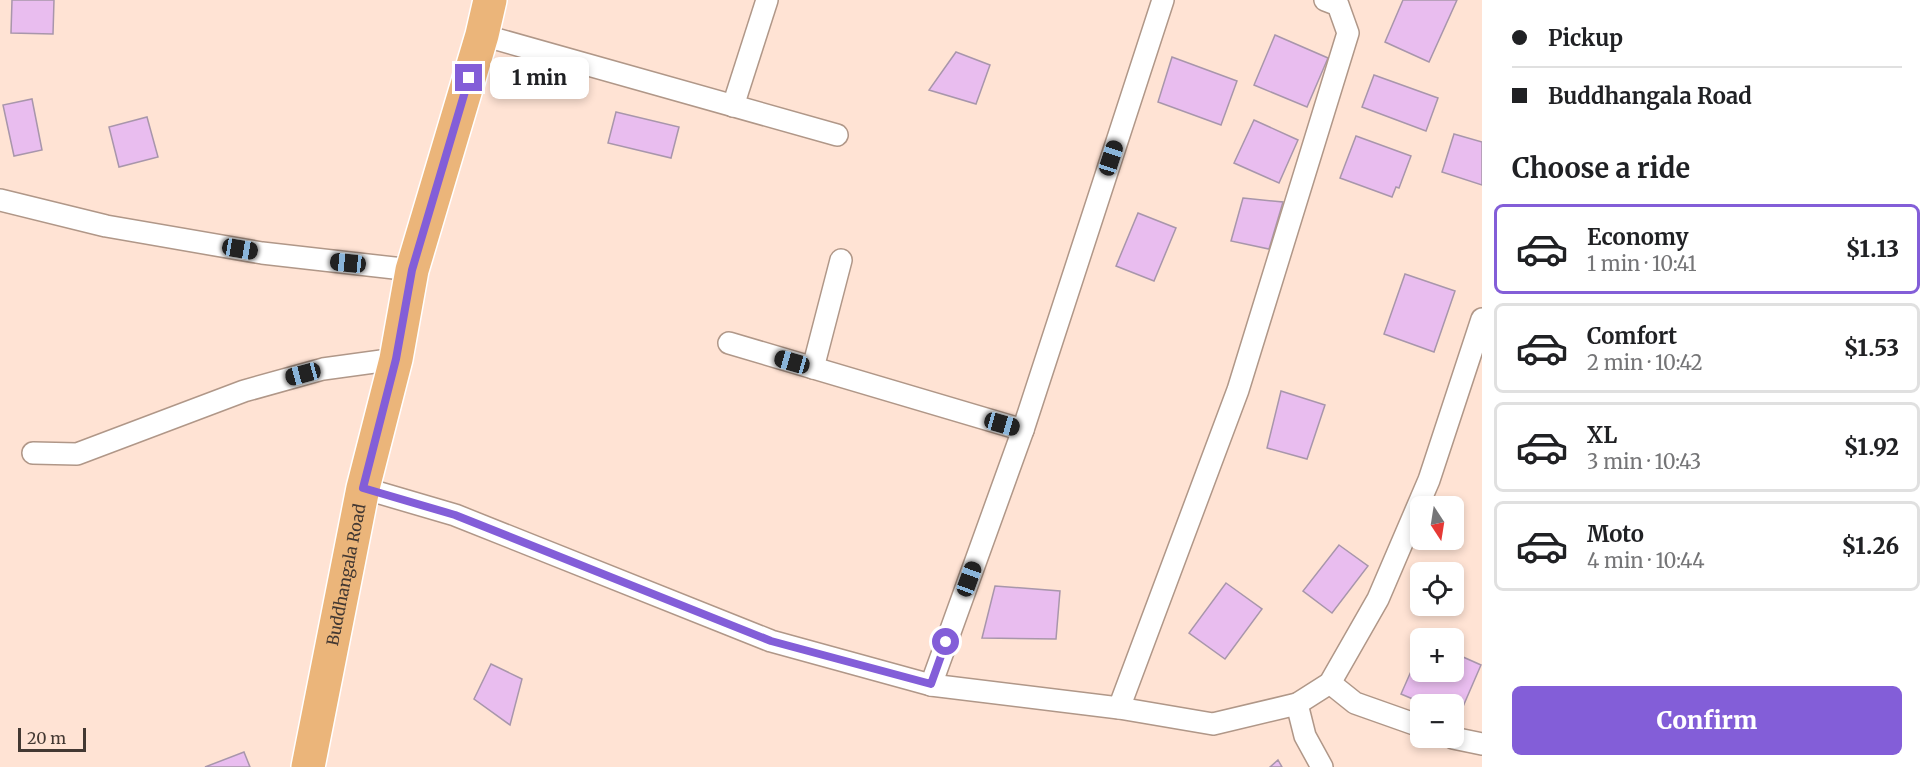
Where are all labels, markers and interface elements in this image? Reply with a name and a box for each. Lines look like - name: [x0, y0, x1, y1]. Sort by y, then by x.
- text: Pickup: [1548, 24, 1623, 52]
- callout: 1 min: [490, 57, 589, 99]
- route end: [455, 64, 482, 91]
- text: 1 min: [512, 65, 567, 90]
- text: Buddhangala Road: [1548, 82, 1752, 110]
- car: [1097, 138, 1125, 178]
- text: Choose a ride: [1512, 151, 1690, 185]
- icon: car: [1515, 222, 1569, 276]
- text: Economy: [1587, 223, 1688, 251]
- text: $1.13: [1846, 235, 1899, 263]
- car: [221, 237, 259, 261]
- text: 1 min · 10:41: [1587, 251, 1697, 276]
- car: [329, 252, 367, 274]
- icon: car: [1515, 321, 1569, 375]
- text: Comfort: [1587, 322, 1677, 350]
- text: $1.53: [1844, 334, 1899, 362]
- car: [772, 348, 812, 376]
- text: 2 min · 10:42: [1587, 350, 1703, 375]
- car: [283, 361, 323, 387]
- car: [982, 410, 1022, 438]
- icon: car: [1515, 420, 1569, 474]
- text: XL: [1587, 421, 1617, 449]
- text: $1.92: [1844, 433, 1899, 461]
- text: 3 min · 10:43: [1587, 449, 1701, 474]
- north arrow: [1410, 496, 1464, 550]
- map controls: [1410, 496, 1464, 748]
- street label: Buddhangala Road: [322, 502, 370, 647]
- icon: car: [1515, 519, 1569, 573]
- text: Moto: [1587, 520, 1644, 548]
- text: $1.26: [1841, 532, 1899, 560]
- text: 4 min · 10:44: [1587, 548, 1705, 573]
- car: [954, 559, 984, 599]
- button: locate: [1410, 562, 1464, 616]
- route start: [932, 628, 959, 655]
- button: +: [1410, 628, 1464, 682]
- button: Confirm: [1512, 686, 1902, 755]
- button: −: [1410, 694, 1464, 748]
- scale bar: [18, 725, 86, 752]
- text: 20 m: [27, 728, 66, 748]

